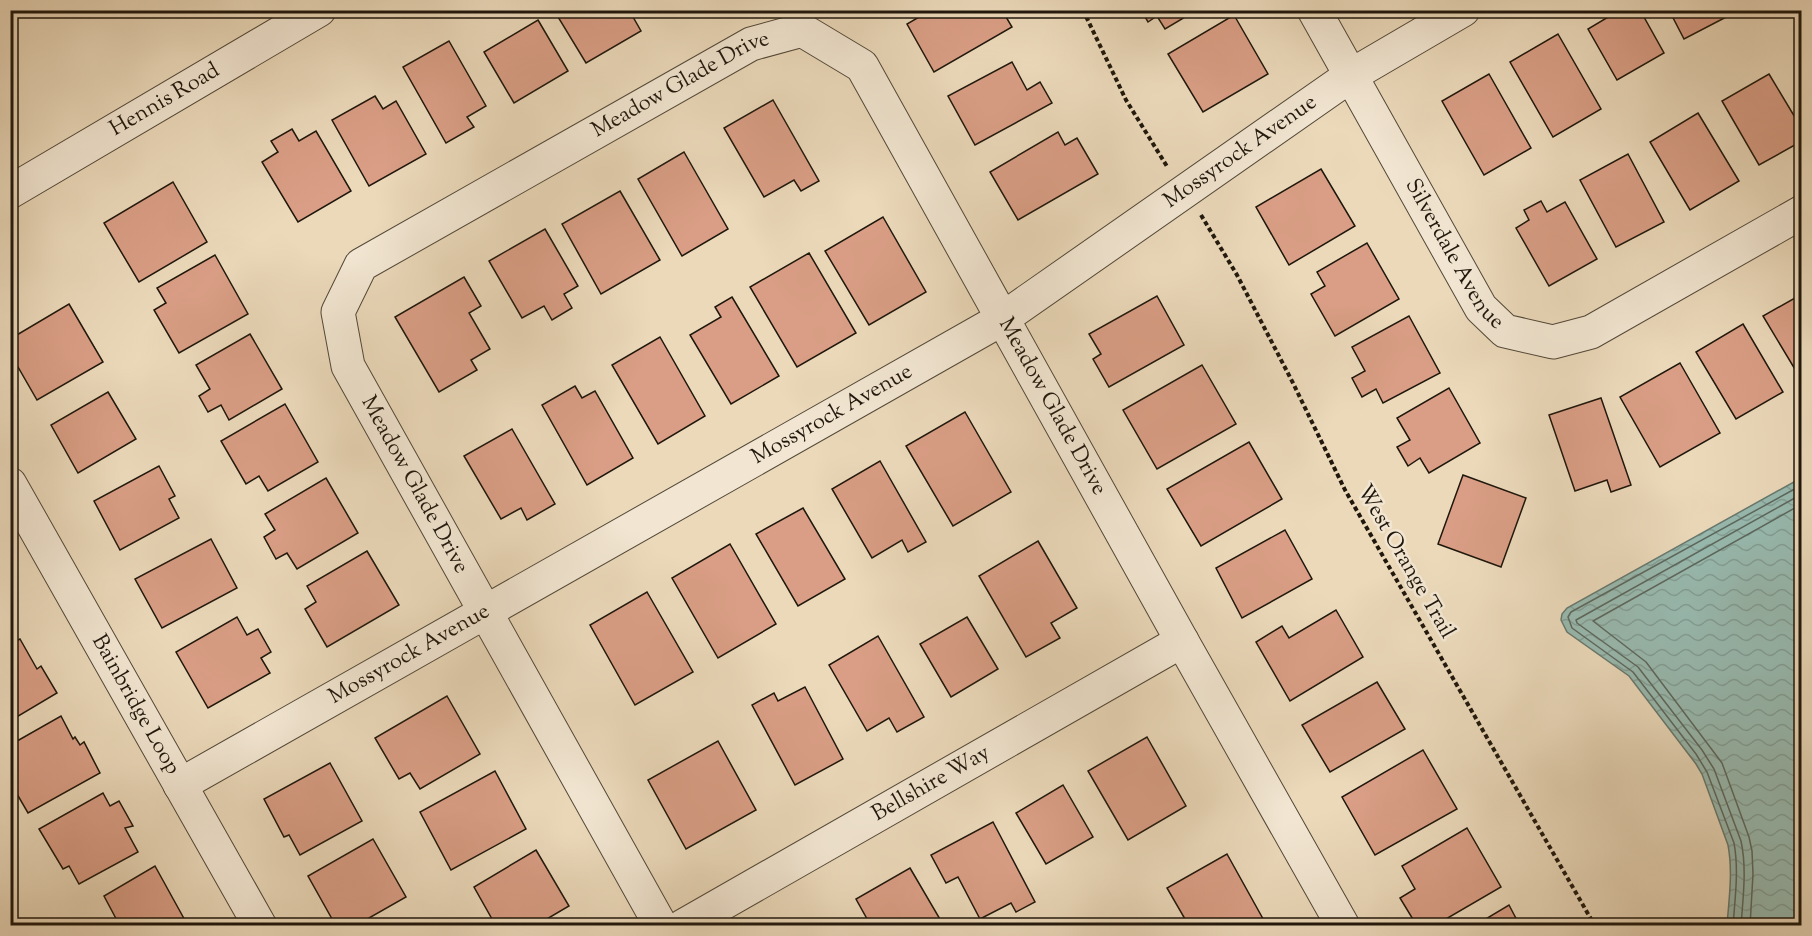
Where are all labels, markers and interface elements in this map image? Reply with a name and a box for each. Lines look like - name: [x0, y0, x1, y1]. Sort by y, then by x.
- street label: Meadow Glade Drive: [586, 24, 773, 147]
- street label: Hennis Road: [104, 56, 226, 146]
- street label: Mossyrock Avenue: [1157, 88, 1324, 217]
- street label: Silverdale Avenue: [1396, 173, 1511, 338]
- street label: Meadow Glade Drive: [989, 312, 1114, 502]
- street label: Mossyrock Avenue: [746, 357, 919, 474]
- street label: Meadow Glade Drive: [352, 390, 476, 580]
- street label: West Orange Trail: [1348, 479, 1462, 645]
- street label: Mossyrock Avenue: [323, 596, 496, 713]
- street label: Bainbridge Loop: [83, 629, 188, 781]
- street label: Bellshire Way: [866, 738, 996, 831]

